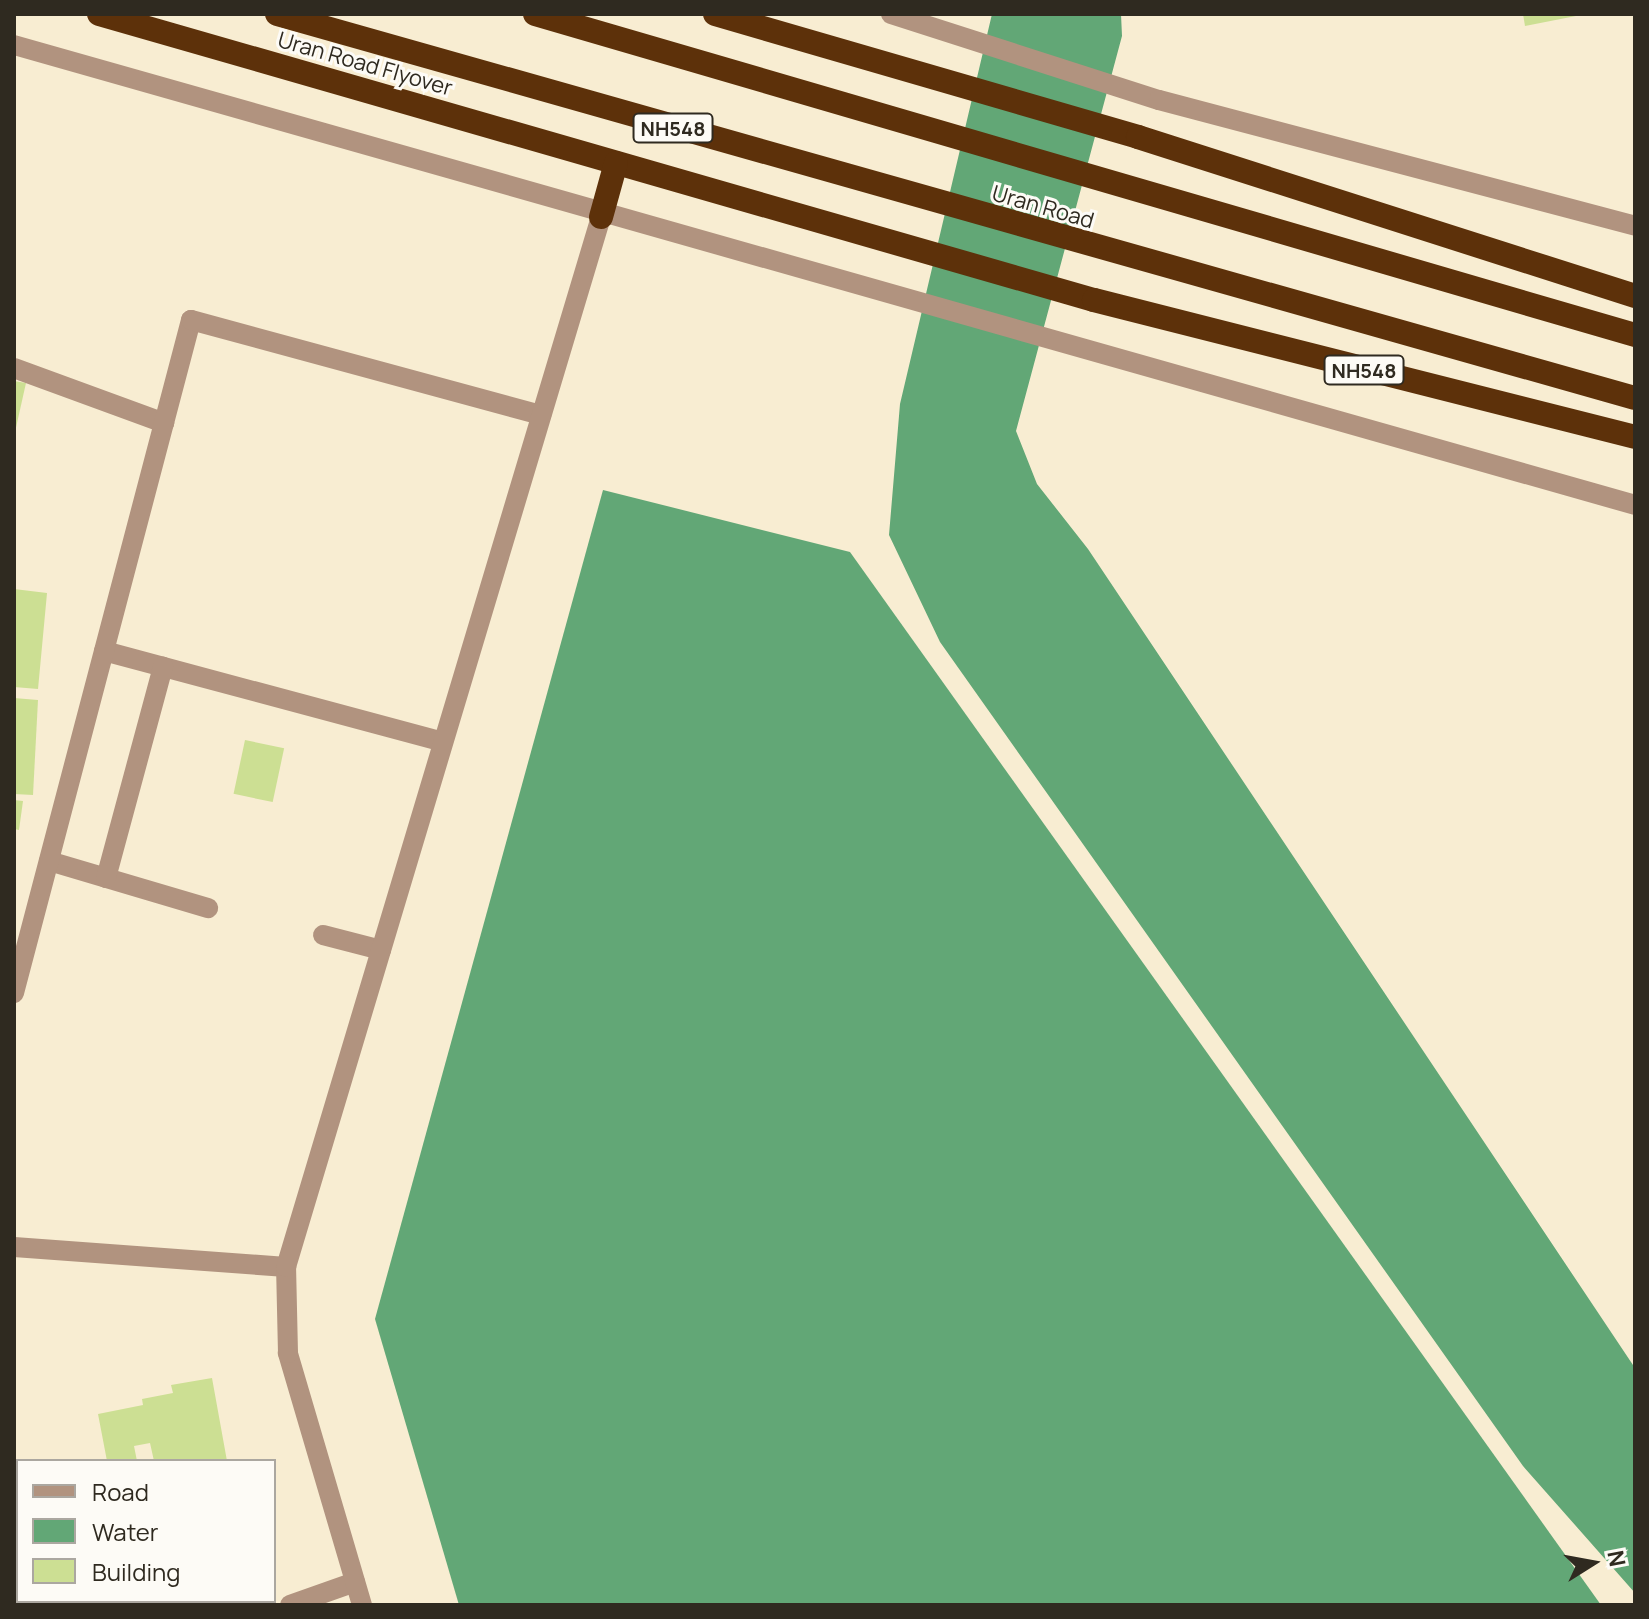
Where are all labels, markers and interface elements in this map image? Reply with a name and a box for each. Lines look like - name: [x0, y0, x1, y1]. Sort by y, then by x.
- street label: Uran Road Flyover: [275, 26, 455, 102]
- road number: NH548: [631, 112, 715, 144]
- street label: Uran Road: [989, 180, 1097, 234]
- road number: NH548: [1322, 354, 1406, 386]
- legend: [16, 1459, 276, 1603]
- text: Road: [92, 1475, 149, 1508]
- text: Water: [92, 1515, 159, 1548]
- north arrow: [1553, 1523, 1633, 1603]
- text: N: [1600, 1548, 1633, 1569]
- text: Building: [92, 1555, 180, 1588]

